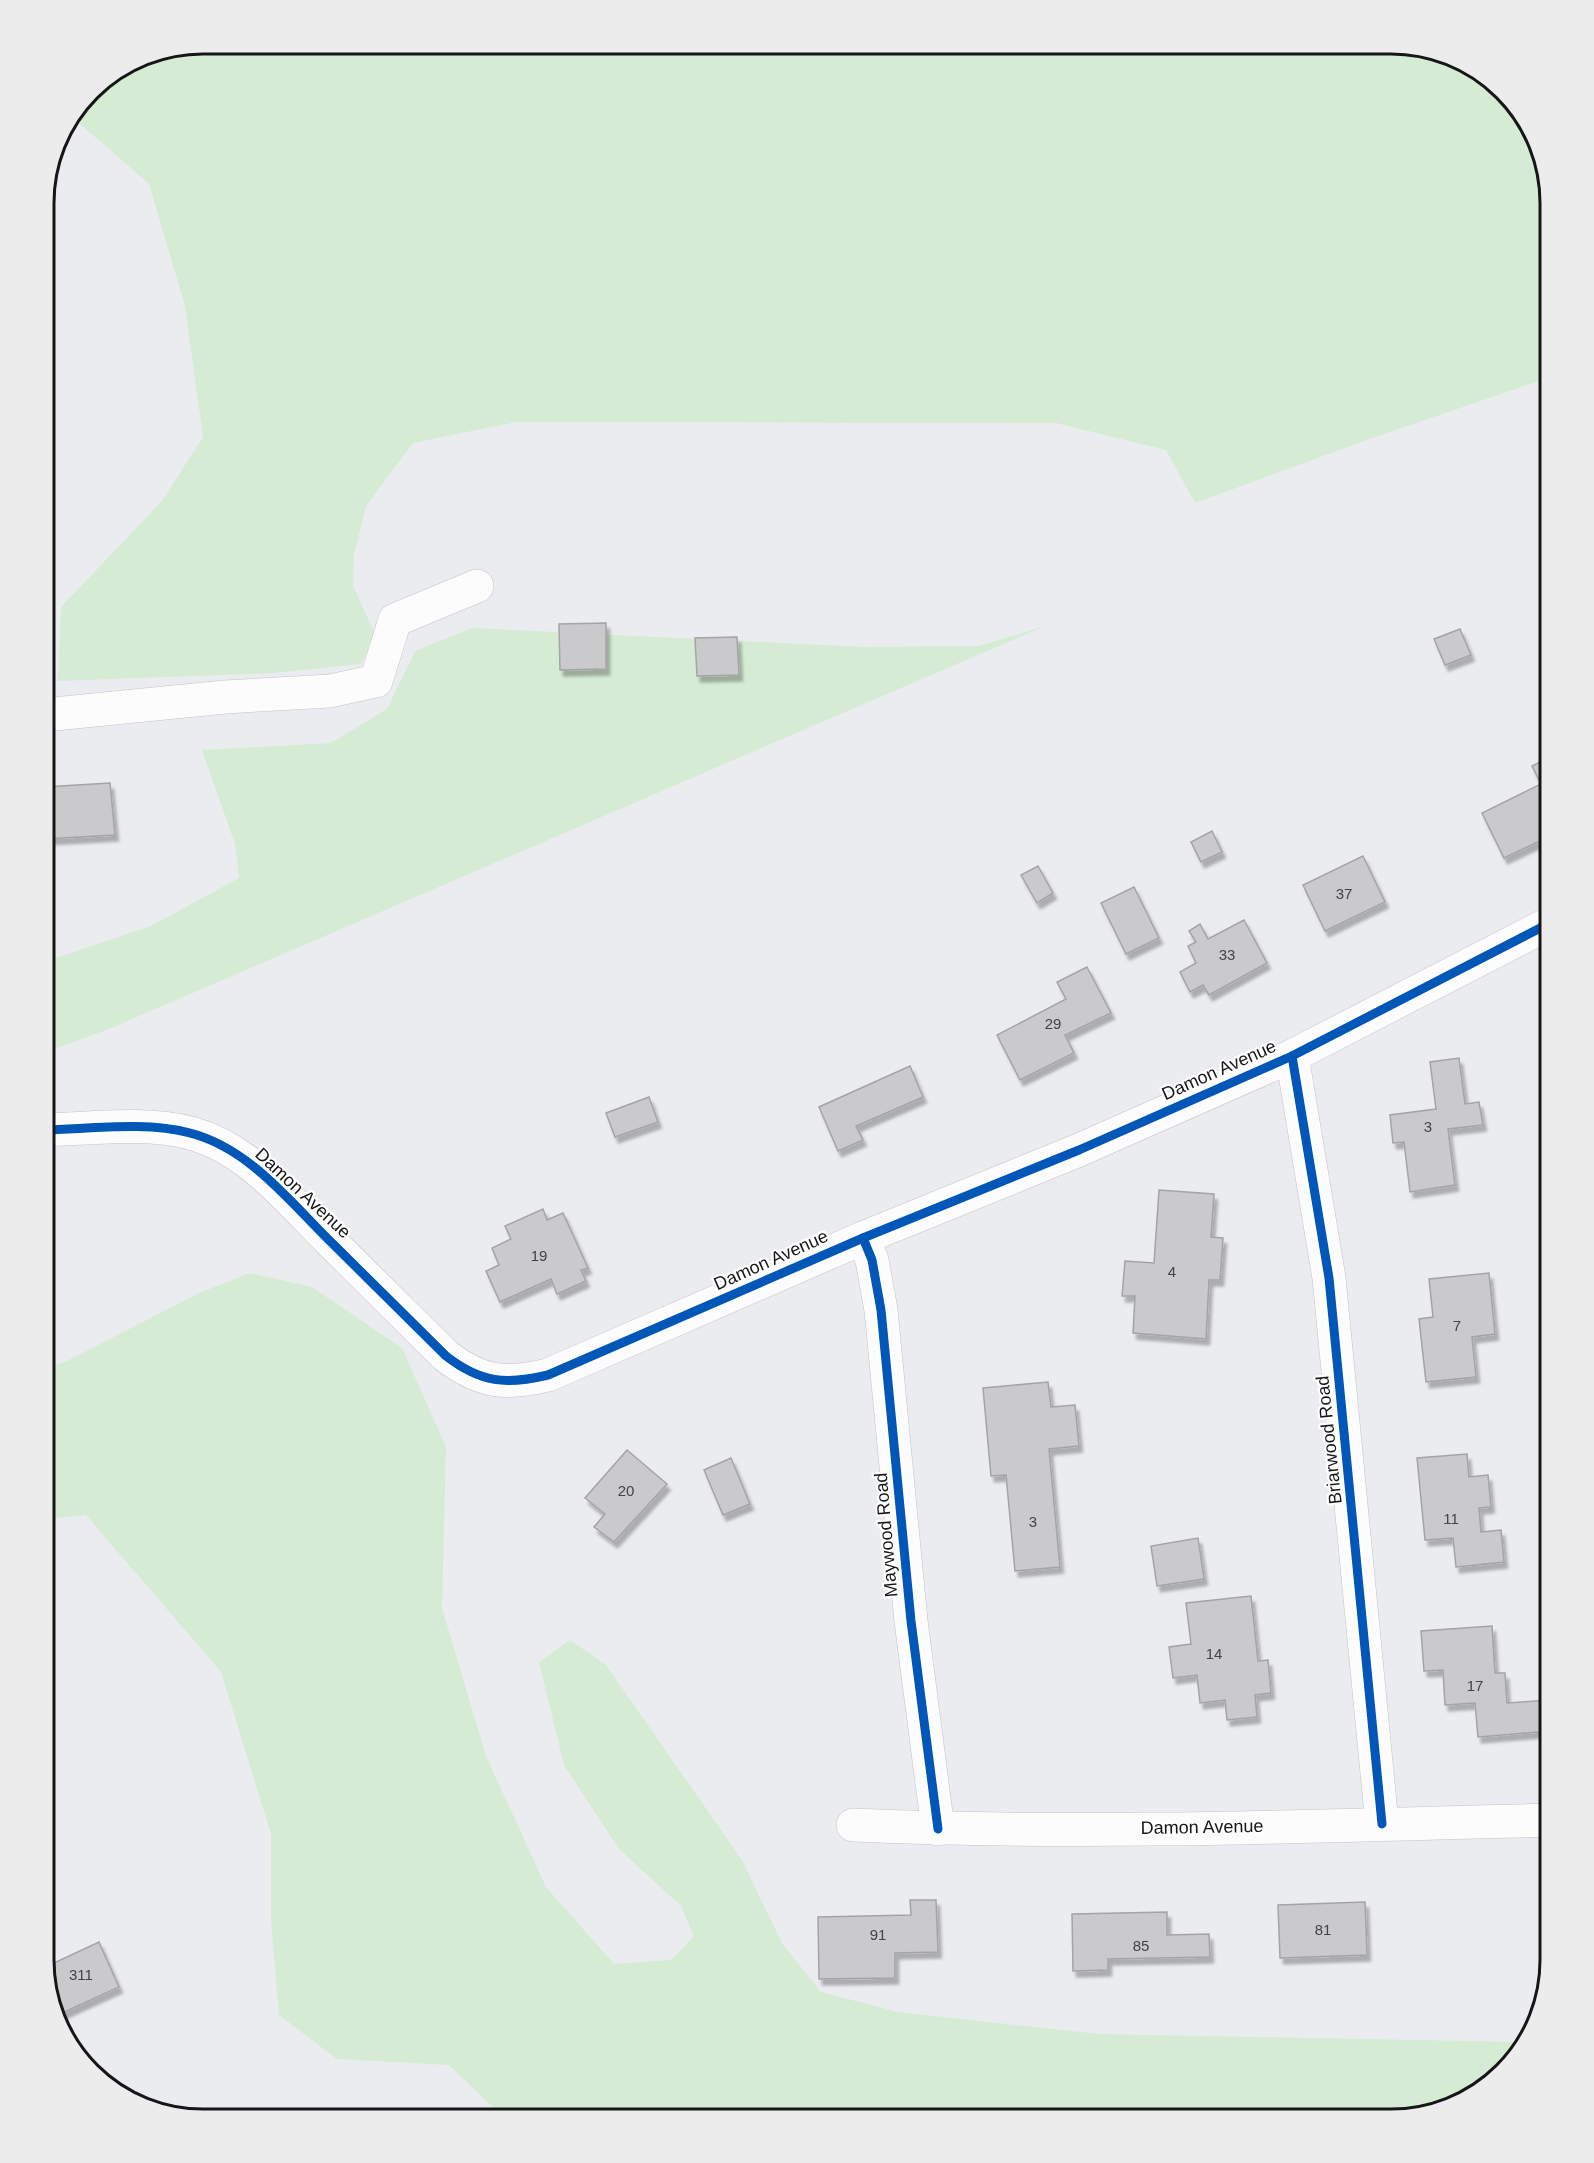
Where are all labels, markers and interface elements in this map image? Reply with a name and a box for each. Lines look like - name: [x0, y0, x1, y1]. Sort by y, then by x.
- house number: 37: [1336, 885, 1352, 902]
- house number: 33: [1219, 946, 1235, 963]
- house number: 29: [1045, 1015, 1061, 1032]
- street label: Damon Avenue: [1159, 1036, 1279, 1104]
- house number: 3: [1424, 1118, 1432, 1135]
- street label: Damon Avenue: [251, 1144, 355, 1242]
- street label: Damon Avenue: [711, 1226, 831, 1294]
- house number: 19: [531, 1247, 547, 1264]
- house number: 4: [1168, 1263, 1176, 1280]
- house number: 7: [1453, 1317, 1461, 1334]
- street label: Briarwood Road: [1312, 1375, 1346, 1505]
- street label: Maywood Road: [871, 1472, 901, 1598]
- house number: 20: [618, 1482, 634, 1499]
- house number: 11: [1443, 1510, 1459, 1527]
- house number: 3: [1029, 1513, 1037, 1530]
- house number: 14: [1206, 1645, 1222, 1662]
- house number: 17: [1467, 1677, 1483, 1694]
- street label: Damon Avenue: [1140, 1816, 1264, 1838]
- house number: 81: [1315, 1921, 1331, 1938]
- house number: 91: [870, 1926, 886, 1943]
- house number: 85: [1133, 1937, 1149, 1954]
- house number: 311: [69, 1966, 93, 1983]

